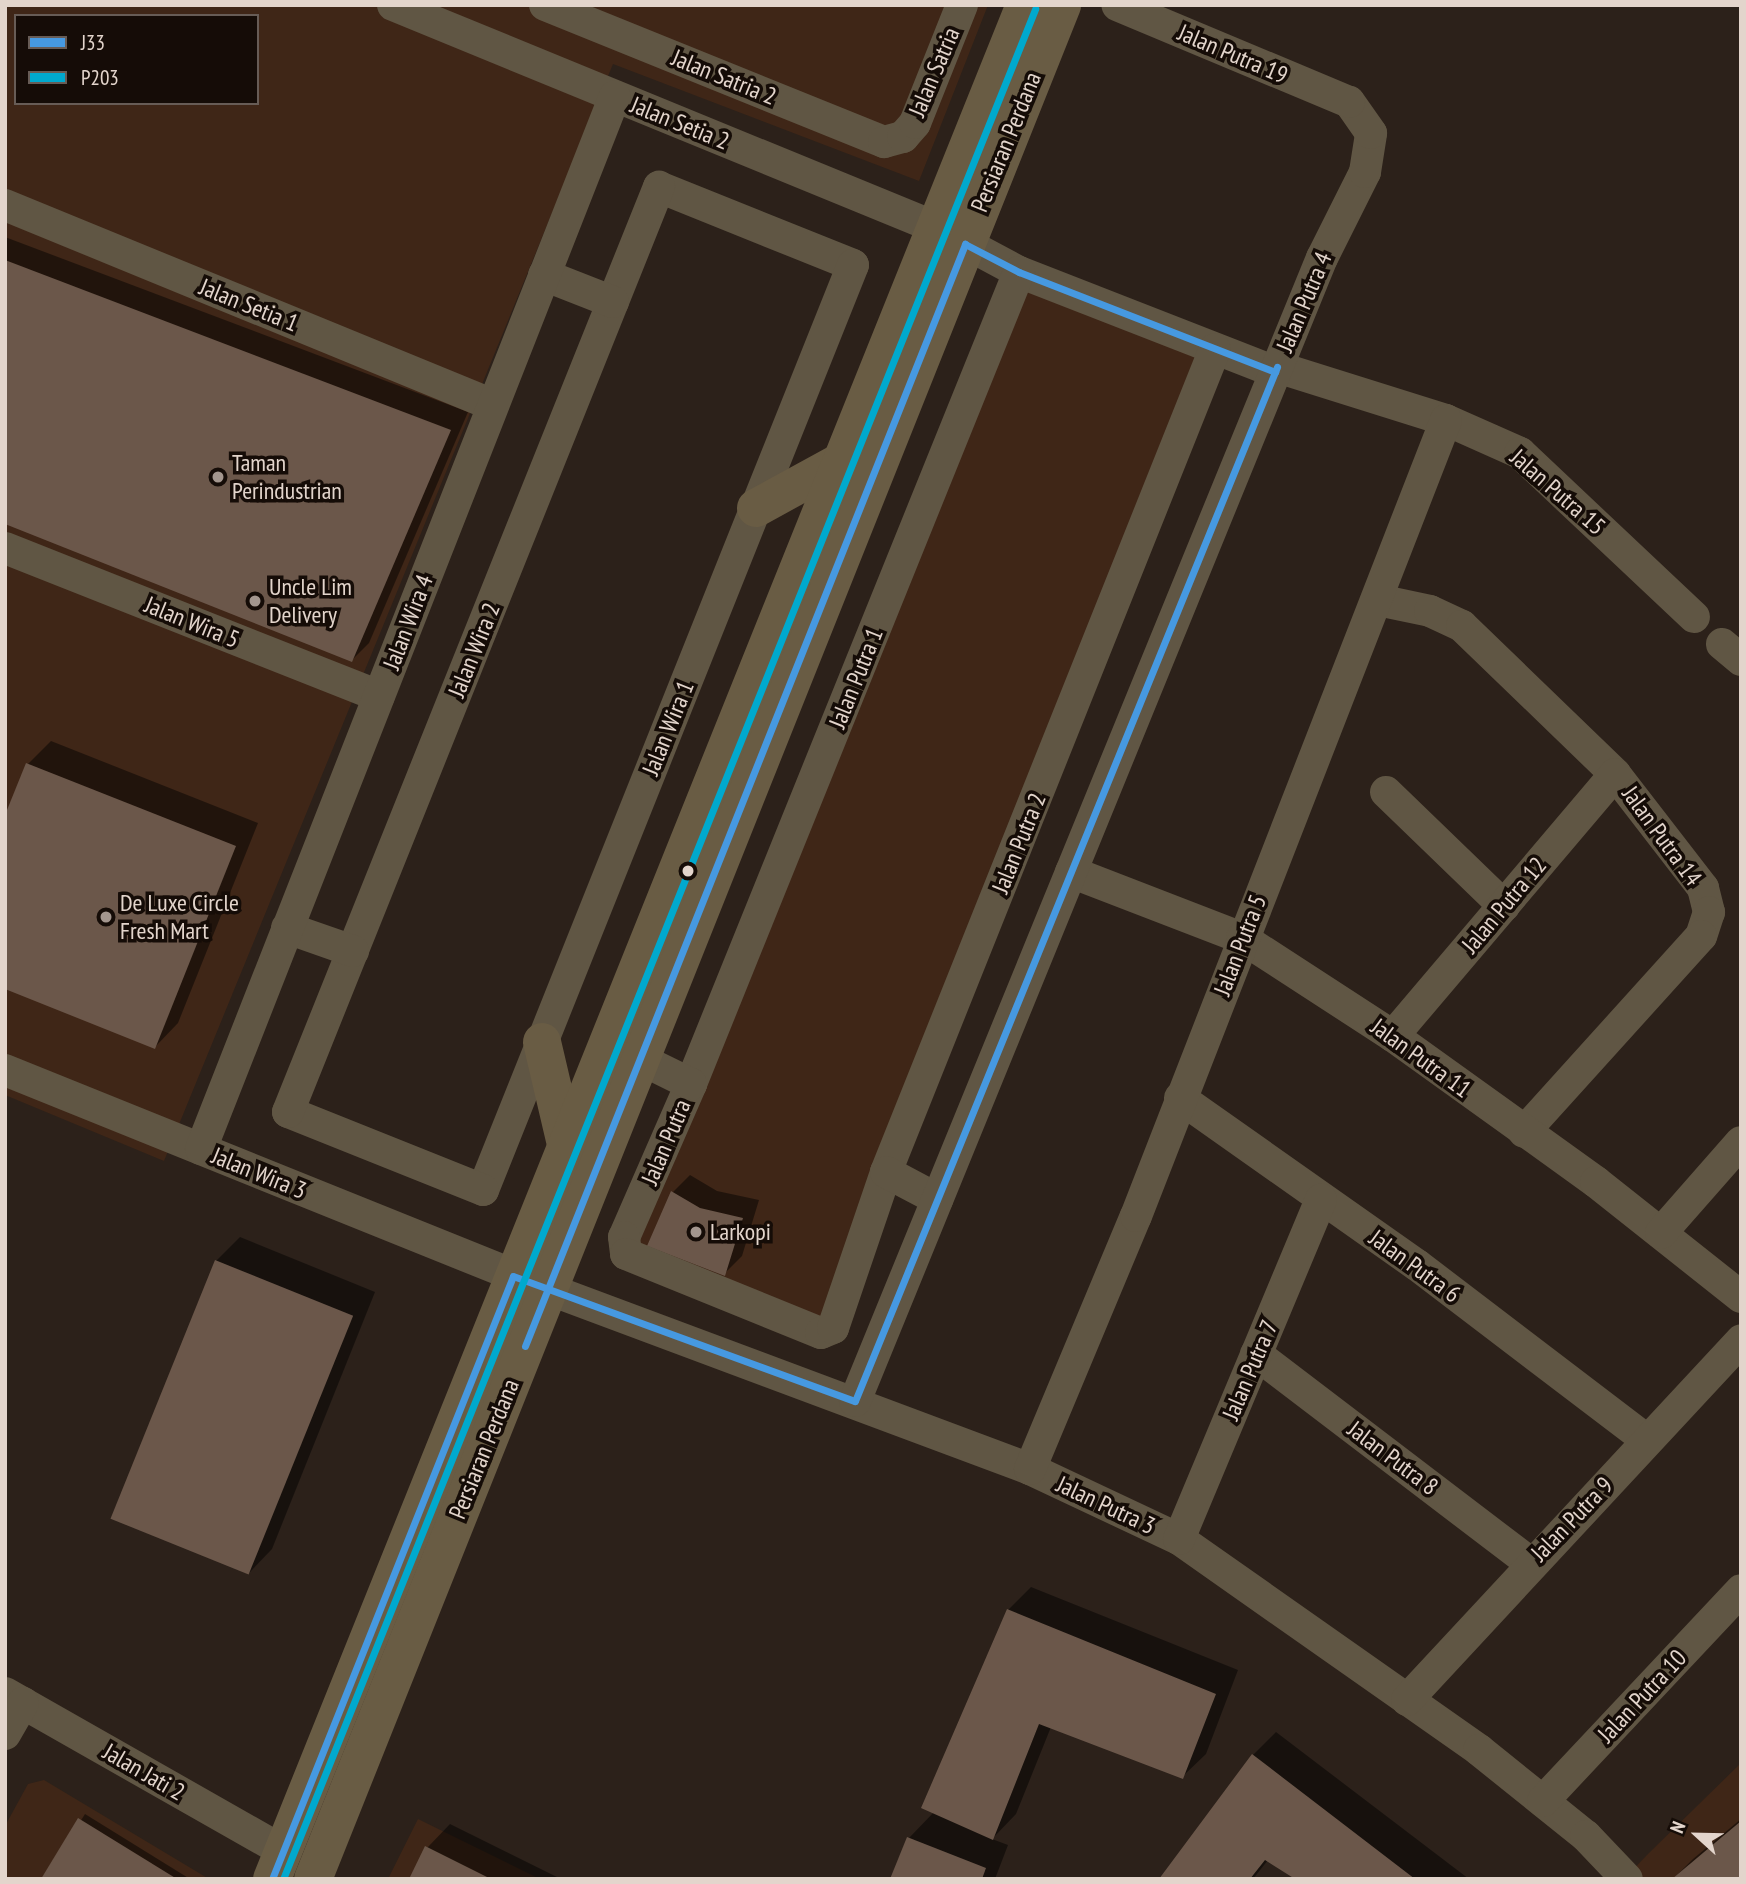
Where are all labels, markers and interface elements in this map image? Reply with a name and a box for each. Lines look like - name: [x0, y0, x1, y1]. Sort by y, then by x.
- legend: [14, 14, 259, 105]
- street label: Jalan Putra 19: [1174, 18, 1292, 90]
- street label: Jalan Satria: [902, 23, 966, 121]
- text: J33: [81, 29, 105, 56]
- street label: Jalan Satria 2: [668, 43, 780, 111]
- text: P203: [81, 64, 119, 91]
- street label: Persiaran Perdana: [965, 68, 1047, 216]
- street label: Jalan Setia 2: [627, 90, 733, 156]
- street label: Jalan Putra 4: [1270, 248, 1338, 356]
- street label: Jalan Setia 1: [196, 272, 302, 338]
- street label: Jalan Putra 15: [1505, 443, 1611, 541]
- place label: Taman Perindustrian: [232, 449, 342, 505]
- marker: Taman Perindustrian: [210, 469, 226, 485]
- street label: Jalan Wira 4: [377, 570, 439, 674]
- place label: Uncle Lim Delivery: [269, 573, 352, 629]
- street label: Jalan Wira 5: [140, 590, 244, 654]
- marker: Uncle Lim Delivery: [247, 593, 263, 609]
- street label: Jalan Wira 2: [442, 598, 506, 702]
- street label: Jalan Putra 1: [823, 624, 889, 732]
- street label: Jalan Wira 1: [636, 676, 700, 780]
- street label: Jalan Putra 14: [1616, 781, 1708, 891]
- street label: Jalan Putra 2: [986, 789, 1052, 897]
- street label: Jalan Putra 12: [1456, 851, 1552, 959]
- unlabelled marker: [681, 864, 695, 878]
- place label: De Luxe Circle Fresh Mart: [120, 889, 239, 945]
- street label: Jalan Putra 5: [1208, 891, 1272, 999]
- marker: De Luxe Circle Fresh Mart: [98, 909, 114, 925]
- street label: Jalan Putra 11: [1366, 1012, 1476, 1104]
- street label: Jalan Putra: [635, 1095, 697, 1189]
- street label: Jalan Wira 3: [207, 1141, 311, 1205]
- place label: Larkopi: [710, 1218, 771, 1246]
- street label: Jalan Putra 6: [1364, 1223, 1466, 1309]
- marker: Larkopi: [688, 1224, 704, 1240]
- street label: Jalan Putra 7: [1216, 1316, 1284, 1424]
- street label: Persiaran Perdana: [443, 1375, 525, 1523]
- street label: Jalan Putra 8: [1342, 1415, 1444, 1501]
- street label: Jalan Putra 3: [1052, 1470, 1160, 1540]
- street label: Jalan Putra 9: [1525, 1471, 1619, 1567]
- street label: Jalan Putra 10: [1592, 1644, 1692, 1748]
- street label: Jalan Jati 2: [98, 1737, 190, 1807]
- north arrow: [1662, 1800, 1732, 1870]
- text: N: [1664, 1818, 1691, 1836]

